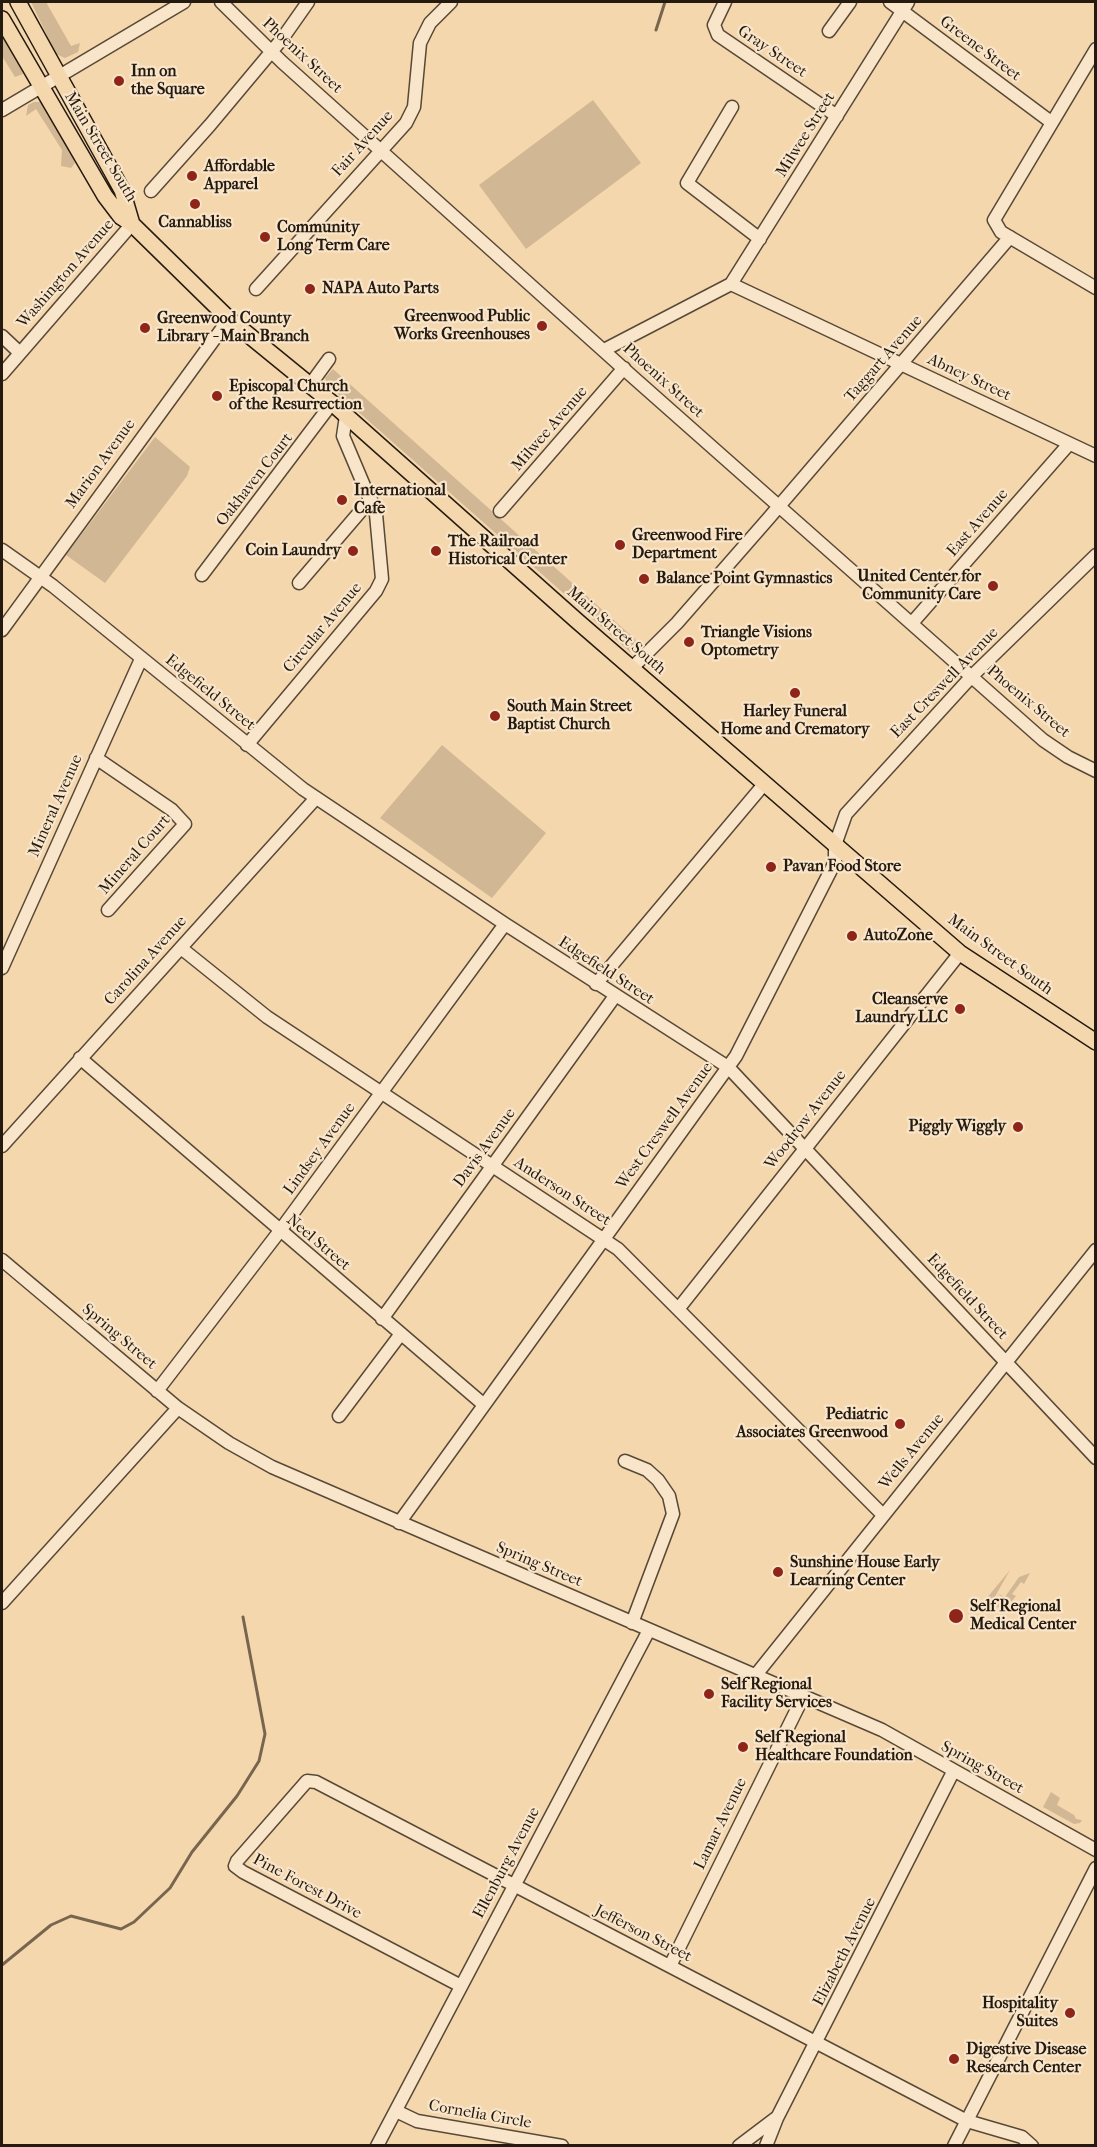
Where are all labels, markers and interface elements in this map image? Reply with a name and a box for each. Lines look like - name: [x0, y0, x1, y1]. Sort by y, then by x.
- street label: Greene Street: [936, 12, 1024, 86]
- street label: Phoenix Street: [258, 14, 346, 98]
- street label: Gray Street: [734, 22, 810, 82]
- place label: Inn on the Square: [131, 62, 205, 100]
- marker: Inn on the Square: [112, 74, 126, 88]
- street label: Main Street South: [60, 88, 140, 206]
- street label: Milwee Street: [772, 89, 840, 181]
- street label: Fair Avenue: [328, 107, 398, 181]
- place label: Affordable Apparel: [204, 157, 275, 195]
- marker: Affordable Apparel: [185, 169, 199, 183]
- marker: Cannabliss: [188, 197, 202, 211]
- place label: Cannabliss: [158, 213, 232, 233]
- street label: Washington Avenue: [14, 216, 118, 332]
- place label: Community Long Term Care: [277, 218, 390, 256]
- marker: Community Long Term Care: [258, 230, 272, 244]
- place label: NAPA Auto Parts: [322, 279, 439, 299]
- marker: NAPA Auto Parts: [303, 282, 317, 296]
- place label: Greenwood Public Works Greenhouses: [394, 307, 530, 345]
- place label: Greenwood County Library - Main Branch: [157, 309, 309, 347]
- street label: Taggart Avenue: [841, 312, 927, 406]
- marker: Greenwood Public Works Greenhouses: [535, 319, 549, 333]
- marker: Greenwood County Library - Main Branch: [138, 321, 152, 335]
- street label: Phoenix Street: [618, 340, 708, 422]
- street label: Abney Street: [924, 350, 1014, 406]
- place label: Episcopal Church of the Resurrection: [229, 377, 362, 415]
- street label: Milwee Avenue: [508, 383, 592, 475]
- marker: Episcopal Church of the Resurrection: [210, 389, 224, 403]
- street label: Marion Avenue: [62, 416, 140, 512]
- street label: Oakhaven Court: [213, 430, 297, 530]
- place label: International Cafe: [354, 481, 446, 519]
- street label: East Avenue: [943, 485, 1013, 561]
- marker: International Cafe: [335, 493, 349, 507]
- place label: Greenwood Fire Department: [632, 526, 743, 564]
- place label: The Railroad Historical Center: [448, 532, 567, 570]
- marker: Greenwood Fire Department: [613, 538, 627, 552]
- place label: Coin Laundry: [245, 541, 341, 561]
- marker: Coin Laundry: [346, 544, 360, 558]
- marker: The Railroad Historical Center: [429, 544, 443, 558]
- place label: United Center for Community Care: [857, 567, 981, 605]
- place label: Balance Point Gymnastics: [656, 569, 832, 589]
- marker: Balance Point Gymnastics: [637, 572, 651, 586]
- street label: Circular Avenue: [280, 579, 366, 677]
- marker: United Center for Community Care: [986, 579, 1000, 593]
- street label: Main Street South: [563, 583, 669, 679]
- place label: Triangle Visions Optometry: [701, 623, 812, 661]
- street label: East Creswell Avenue: [887, 624, 1003, 742]
- marker: Triangle Visions Optometry: [682, 635, 696, 649]
- street label: Edgefield Street: [161, 651, 259, 735]
- street label: Phoenix Street: [983, 662, 1073, 742]
- marker: Harley Funeral Home and Crematory: [788, 686, 802, 700]
- place label: South Main Street Baptist Church: [507, 697, 632, 735]
- place label: Harley Funeral Home and Crematory: [721, 702, 869, 740]
- marker: South Main Street Baptist Church: [488, 709, 502, 723]
- street label: Mineral Avenue: [25, 752, 87, 860]
- street label: Mineral Court: [95, 811, 175, 899]
- place label: Pavan Food Store: [783, 857, 901, 877]
- marker: Pavan Food Store: [764, 860, 778, 874]
- street label: Main Street South: [944, 910, 1056, 1000]
- street label: Carolina Avenue: [101, 912, 191, 1010]
- place label: AutoZone: [864, 926, 933, 946]
- marker: AutoZone: [845, 929, 859, 943]
- street label: Edgefield Street: [554, 933, 658, 1009]
- place label: Cleanserve Laundry LLC: [855, 990, 948, 1028]
- marker: Cleanserve Laundry LLC: [953, 1002, 967, 1016]
- street label: West Creswell Avenue: [613, 1059, 717, 1193]
- street label: Woodrow Avenue: [761, 1066, 851, 1174]
- street label: Lindsey Avenue: [280, 1099, 360, 1199]
- street label: Davis Avenue: [450, 1105, 520, 1191]
- place label: Piggly Wiggly: [909, 1117, 1006, 1137]
- marker: Piggly Wiggly: [1011, 1120, 1025, 1134]
- street label: Anderson Street: [510, 1153, 614, 1231]
- street label: Neel Street: [282, 1211, 354, 1275]
- street label: Edgefield Street: [922, 1250, 1012, 1344]
- street label: Spring Street: [78, 1300, 160, 1374]
- place label: Pediatric Associates Greenwood: [736, 1405, 888, 1443]
- street label: Wells Avenue: [875, 1410, 949, 1494]
- marker: Pediatric Associates Greenwood: [893, 1417, 907, 1431]
- street label: Spring Street: [493, 1538, 585, 1592]
- place label: Sunshine House Early Learning Center: [790, 1553, 940, 1591]
- marker: Sunshine House Early Learning Center: [771, 1565, 785, 1579]
- place label: Self Regional Medical Center: [970, 1597, 1076, 1635]
- marker: Self Regional Medical Center: [947, 1607, 965, 1625]
- place label: Self Regional Facility Services: [721, 1675, 832, 1713]
- marker: Self Regional Facility Services: [702, 1687, 716, 1701]
- place label: Self Regional Healthcare Foundation: [755, 1728, 913, 1766]
- street label: Spring Street: [937, 1737, 1027, 1799]
- marker: Self Regional Healthcare Foundation: [736, 1740, 750, 1754]
- street label: Lamar Avenue: [691, 1775, 751, 1873]
- street label: Ellenburg Avenue: [470, 1804, 544, 1922]
- street label: Pine Forest Drive: [249, 1850, 365, 1924]
- street label: Elizabeth Avenue: [809, 1894, 881, 2010]
- street label: Jefferson Street: [591, 1901, 695, 1967]
- place label: Hospitality Suites: [982, 1994, 1058, 2032]
- marker: Hospitality Suites: [1063, 2006, 1077, 2020]
- place label: Digestive Disease Research Center: [966, 2040, 1086, 2078]
- marker: Digestive Disease Research Center: [947, 2052, 961, 2066]
- street label: Cornelia Circle: [427, 2097, 533, 2133]

